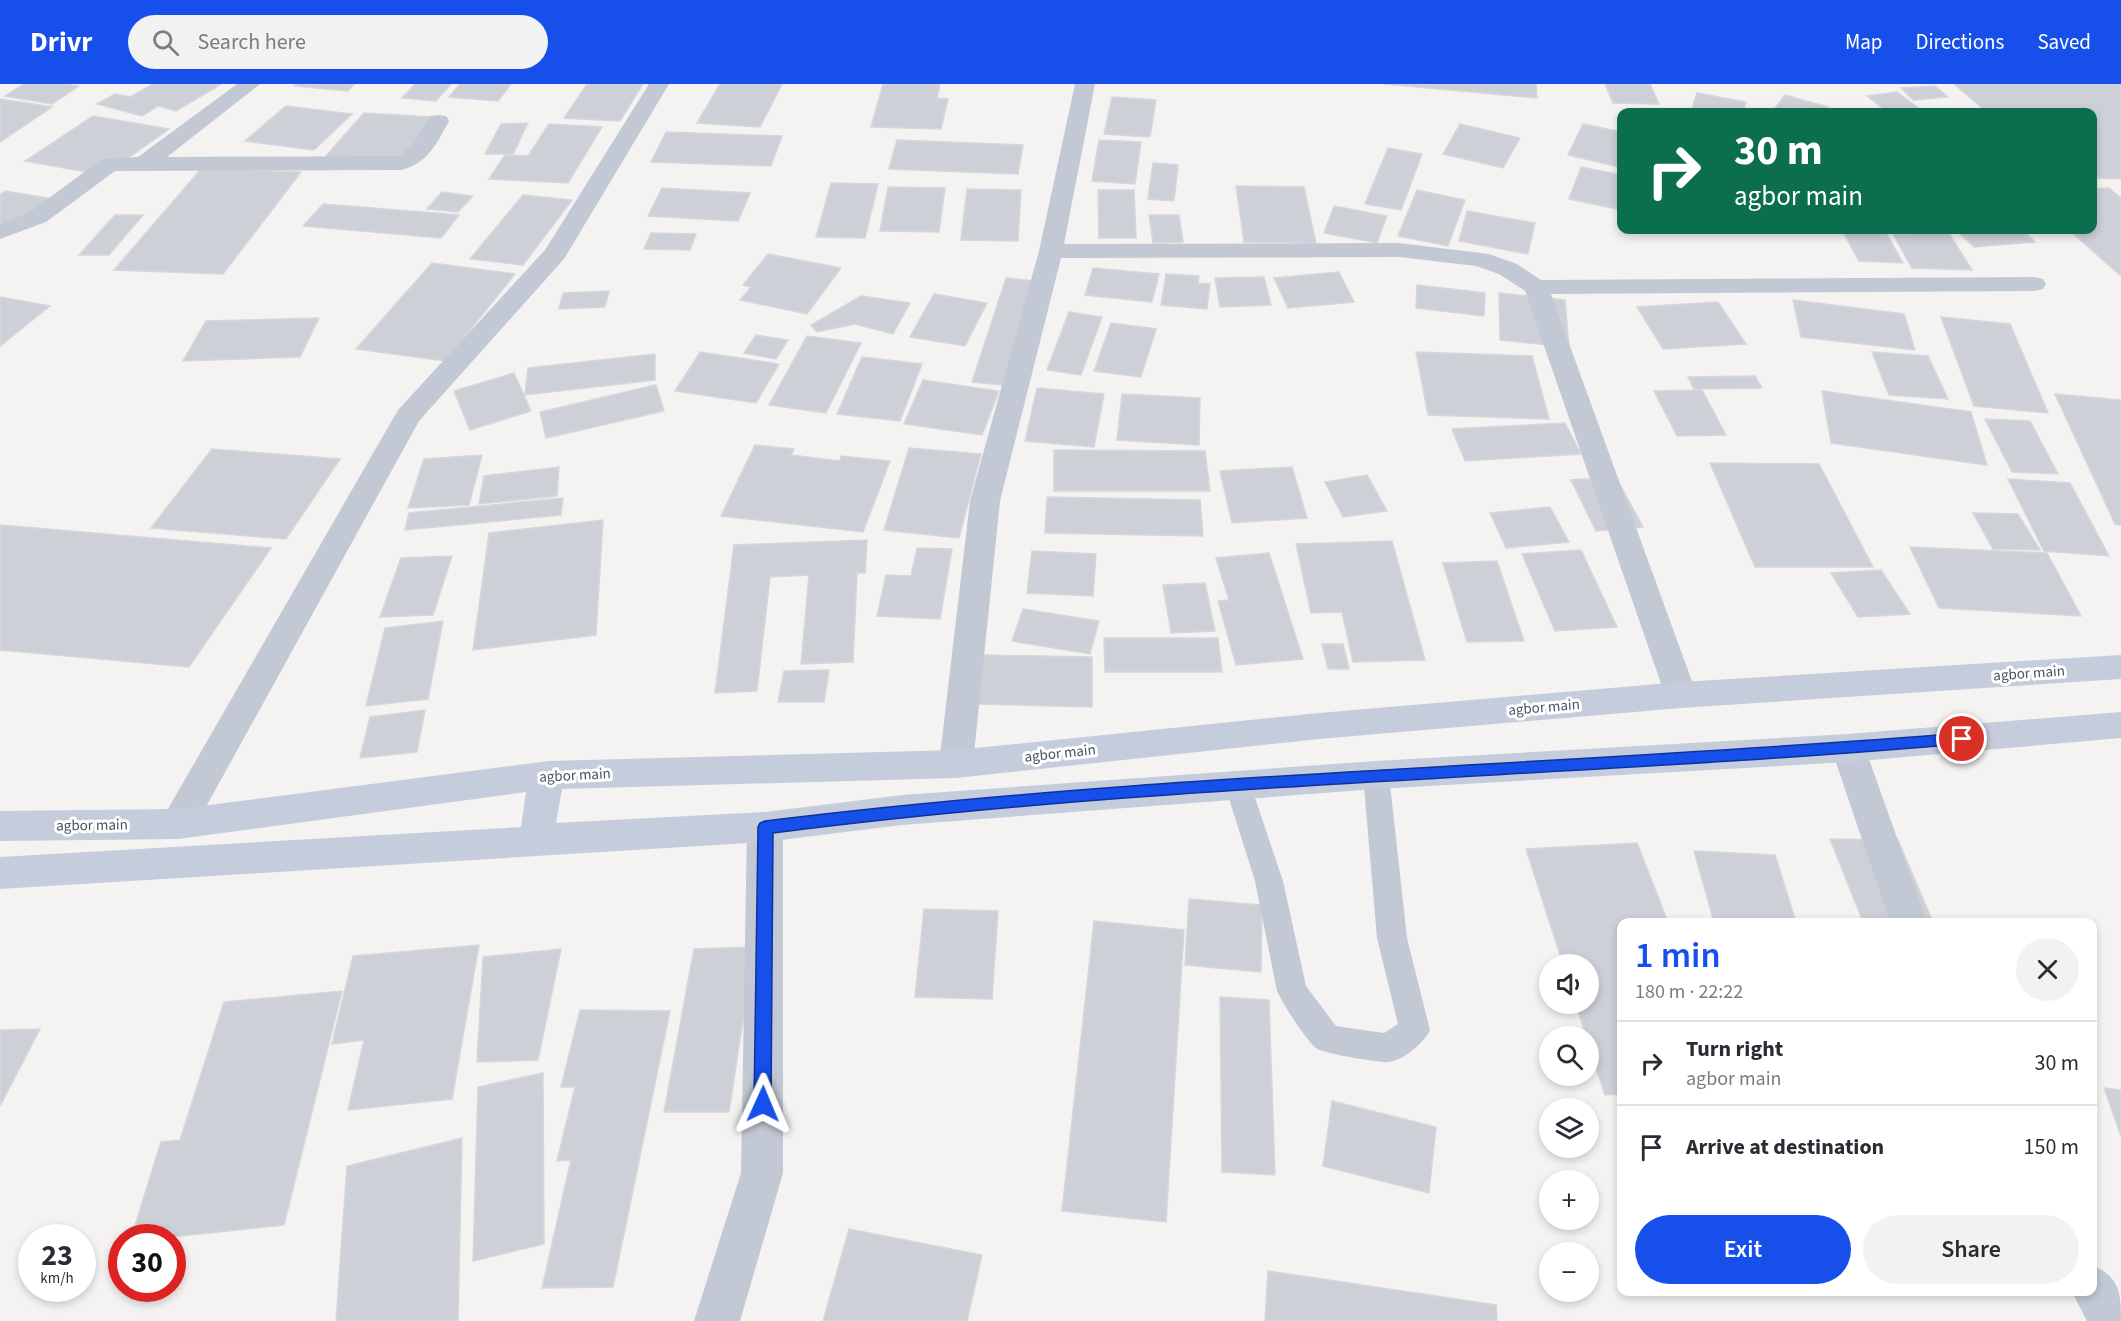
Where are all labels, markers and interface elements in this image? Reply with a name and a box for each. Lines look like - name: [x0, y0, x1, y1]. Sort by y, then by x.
- search box: [128, 15, 548, 69]
- text: Drivr: [30, 22, 92, 62]
- icon: search: [149, 26, 182, 59]
- text: Search here: [197, 26, 306, 58]
- text: Map: [1845, 27, 1883, 57]
- text: Directions: [1916, 27, 2004, 57]
- text: Saved: [2037, 27, 2091, 57]
- text: 30 m: [1734, 121, 1823, 181]
- icon: right: [1635, 132, 1713, 210]
- text: agbor main: [1734, 177, 1863, 216]
- street label: agbor main: [1993, 661, 2066, 686]
- street label: agbor main: [1507, 694, 1581, 721]
- pin: [1936, 713, 1987, 764]
- icon: arrive: [1945, 722, 1978, 755]
- street label: agbor main: [1023, 739, 1097, 768]
- street label: agbor main: [539, 763, 611, 788]
- street label: agbor main: [56, 814, 128, 837]
- text: 1 min: [1635, 930, 1721, 981]
- button: close: [2016, 938, 2079, 1001]
- map controls: [1539, 954, 1599, 1302]
- button: sound: [1539, 954, 1599, 1014]
- text: 180 m · 22:22: [1635, 978, 1743, 1006]
- button: search: [1539, 1026, 1599, 1086]
- text: Turn right: [1686, 1033, 1783, 1065]
- icon: right: [1635, 1047, 1668, 1080]
- text: 30 m: [2034, 1047, 2079, 1079]
- text: agbor main: [1686, 1065, 1782, 1093]
- position arrow: [731, 1072, 795, 1136]
- button: layers: [1539, 1098, 1599, 1158]
- icon: arrive: [1635, 1131, 1668, 1164]
- text: Arrive at destination: [1686, 1131, 1884, 1163]
- text: 150 m: [2024, 1131, 2079, 1163]
- button: +: [1539, 1170, 1599, 1230]
- button: Exit: [1635, 1215, 1851, 1284]
- button: Share: [1863, 1215, 2079, 1284]
- speed limit sign: 30: [108, 1224, 186, 1302]
- text: 23: [41, 1234, 73, 1277]
- button: −: [1539, 1242, 1599, 1302]
- text: km/h: [40, 1268, 74, 1289]

